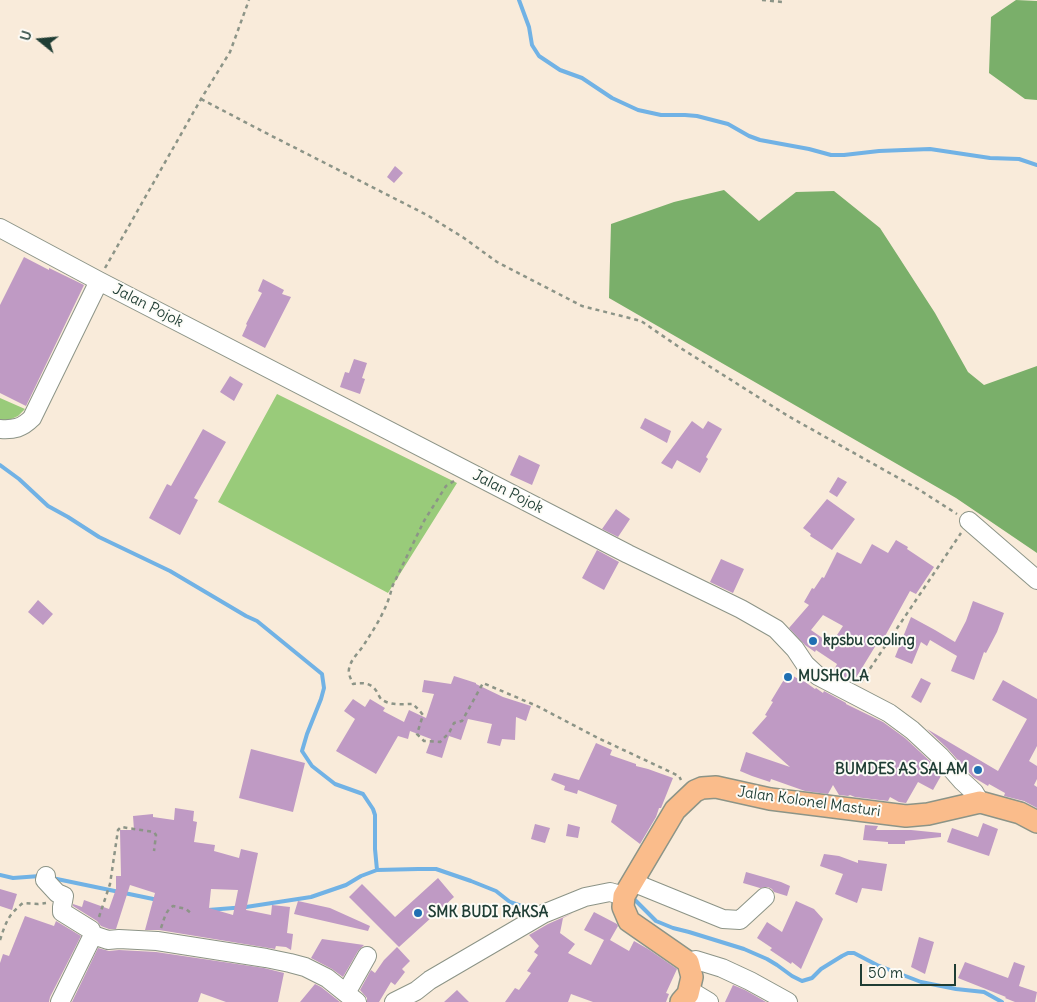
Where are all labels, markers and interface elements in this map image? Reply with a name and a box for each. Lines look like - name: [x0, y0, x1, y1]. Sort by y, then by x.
- north arrow: [15, 15, 65, 65]
- text: U: [16, 28, 36, 43]
- street label: Jalan Pojok: [110, 281, 186, 331]
- street label: Jalan Pojok: [470, 467, 546, 517]
- place label: kpsbu cooling: [823, 632, 915, 650]
- marker: kpsbu cooling: [807, 635, 819, 647]
- place label: MUSHOLA: [798, 668, 869, 686]
- marker: MUSHOLA: [782, 671, 794, 683]
- place label: BUMDES AS SALAM: [835, 761, 968, 779]
- marker: BUMDES AS SALAM: [972, 764, 984, 776]
- street label: Jalan Kolonel Masturi: [736, 783, 882, 821]
- place label: SMK BUDI RAKSA: [428, 904, 548, 922]
- marker: SMK BUDI RAKSA: [412, 907, 424, 919]
- scale bar: [862, 954, 958, 986]
- text: 50 m: [868, 963, 903, 982]

